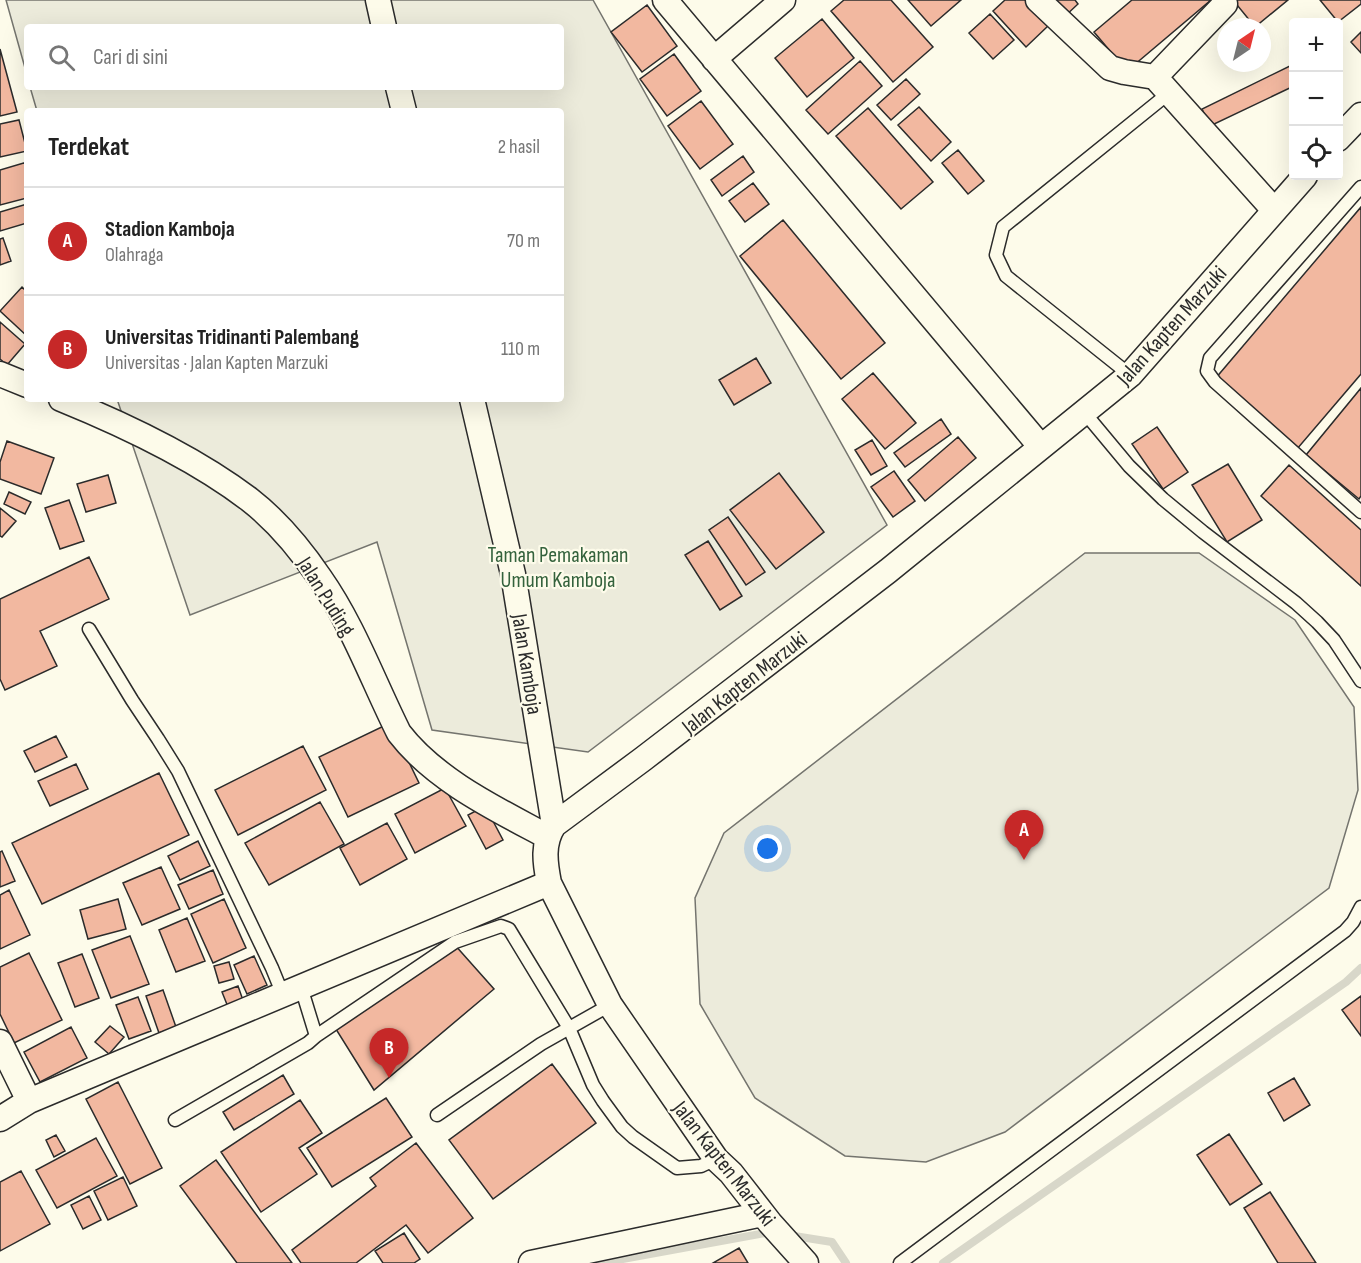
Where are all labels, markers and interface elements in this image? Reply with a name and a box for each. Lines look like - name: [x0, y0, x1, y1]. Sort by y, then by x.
- north arrow: [1217, 18, 1271, 72]
- map controls: [1289, 18, 1343, 180]
- button: +: [1289, 18, 1343, 72]
- search box: [24, 24, 564, 90]
- icon: search: [45, 41, 78, 74]
- text: Cari di sini: [93, 44, 168, 71]
- button: −: [1289, 72, 1343, 126]
- button: locate: [1289, 126, 1343, 180]
- text: Terdekat: [48, 132, 129, 163]
- text: 2 hasil: [498, 135, 540, 159]
- text: Stadion Kamboja: [105, 216, 235, 243]
- text: A: [63, 229, 72, 253]
- text: 70 m: [507, 229, 540, 253]
- text: Olahraga: [105, 243, 163, 267]
- street label: Jalan Kapten Marzuki: [1111, 261, 1233, 392]
- text: Universitas Tridinanti Palembang: [105, 324, 359, 351]
- text: B: [63, 337, 72, 361]
- text: 110 m: [501, 337, 540, 361]
- text: Universitas · Jalan Kapten Marzuki: [105, 351, 328, 375]
- park label: Taman Pemakaman Umum Kamboja: [487, 542, 629, 594]
- street label: Jalan Puding: [290, 551, 361, 642]
- street label: Jalan Kamboja: [505, 611, 548, 717]
- street label: Jalan Kapten Marzuki: [676, 626, 813, 741]
- pin: A: [1004, 810, 1044, 860]
- your location: [753, 834, 782, 863]
- pin: B: [370, 1028, 408, 1078]
- street label: Jalan Kapten Marzuki: [666, 1095, 781, 1232]

